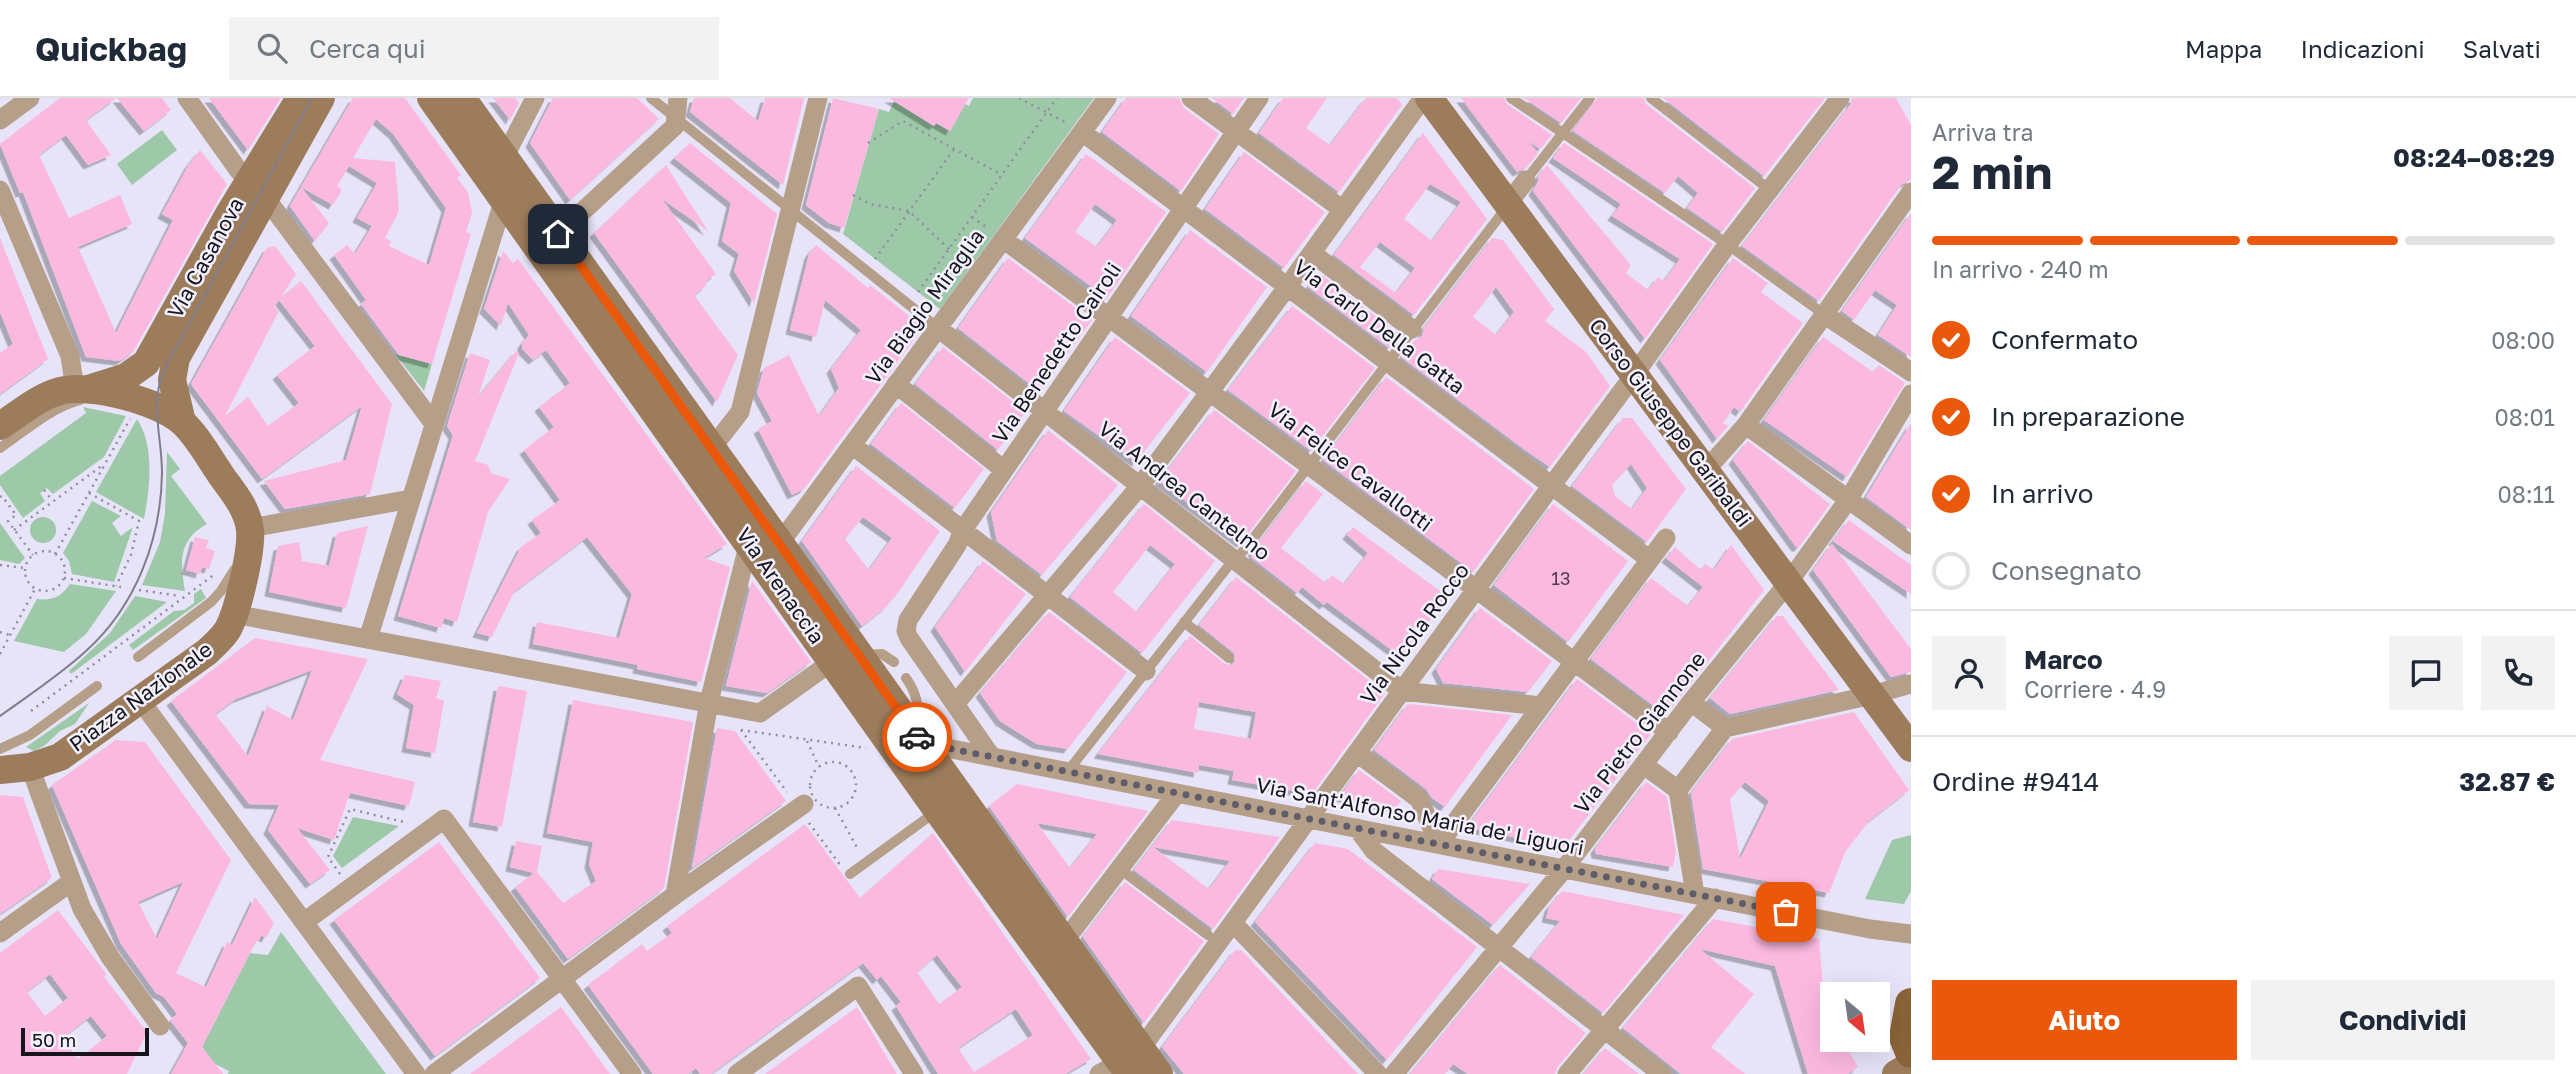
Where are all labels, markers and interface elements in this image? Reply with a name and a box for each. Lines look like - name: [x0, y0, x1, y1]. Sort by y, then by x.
- search box: [229, 17, 719, 80]
- text: Quickbag: [35, 29, 187, 68]
- icon: search: [253, 29, 291, 67]
- text: Cerca qui: [309, 33, 426, 64]
- text: Mappa: [2185, 34, 2262, 63]
- text: Indicazioni: [2300, 34, 2425, 63]
- text: Salvati: [2463, 34, 2541, 63]
- text: Arriva tra: [1932, 118, 2033, 146]
- text: 08:24–08:29: [2393, 142, 2555, 173]
- text: 2 min: [1932, 144, 2052, 199]
- street label: Via Casanova: [161, 193, 249, 322]
- pin: [528, 204, 588, 264]
- icon: home: [539, 215, 577, 253]
- street label: Via Biagio Miraglia: [859, 224, 989, 389]
- street label: Via Carlo Della Gatta: [1289, 253, 1470, 399]
- text: In arrivo · 240 m: [1932, 255, 2109, 283]
- street label: Via Benedetto Cairoli: [986, 257, 1126, 448]
- street label: Corso Giuseppe Garibaldi: [1584, 313, 1758, 532]
- icon: check: [1932, 321, 1970, 359]
- text: Confermato: [1991, 324, 2138, 355]
- text: 08:00: [2491, 326, 2555, 354]
- street label: Via Felice Cavallotti: [1263, 396, 1438, 537]
- icon: check: [1932, 398, 1970, 436]
- text: In preparazione: [1991, 401, 2185, 432]
- text: 08:01: [2494, 403, 2555, 431]
- street label: Via Andrea Cantelmo: [1093, 415, 1276, 566]
- icon: check: [1932, 475, 1970, 513]
- text: In arrivo: [1991, 478, 2093, 509]
- text: 08:11: [2498, 480, 2555, 508]
- street label: Via Arenaccia: [731, 522, 831, 649]
- text: Consegnato: [1991, 555, 2142, 586]
- street label: Via Nicola Rocco: [1354, 558, 1474, 709]
- house number: 13: [1551, 567, 1571, 589]
- street label: Piazza Nazionale: [64, 636, 217, 757]
- button: person: [1932, 636, 2006, 710]
- button: chat: [2389, 636, 2463, 710]
- button: phone: [2481, 636, 2555, 710]
- text: Marco: [2024, 644, 2103, 675]
- street label: Via Pietro Giannone: [1568, 646, 1711, 819]
- text: Corriere · 4.9: [2024, 675, 2166, 703]
- courier: [882, 702, 952, 772]
- icon: car: [898, 718, 936, 756]
- text: Ordine #9414: [1932, 766, 2099, 797]
- text: 32.87 €: [2459, 766, 2555, 797]
- street label: Via Sant'Alfonso Maria de' Liguori: [1254, 771, 1586, 861]
- pin: [1756, 882, 1816, 942]
- icon: bag: [1767, 893, 1805, 931]
- button: Aiuto: [1932, 980, 2237, 1060]
- button: Condividi: [2251, 980, 2555, 1060]
- north arrow: [1820, 982, 1890, 1052]
- map controls: [1820, 982, 1890, 1052]
- scale bar: [21, 1025, 149, 1057]
- text: 50 m: [32, 1028, 76, 1051]

